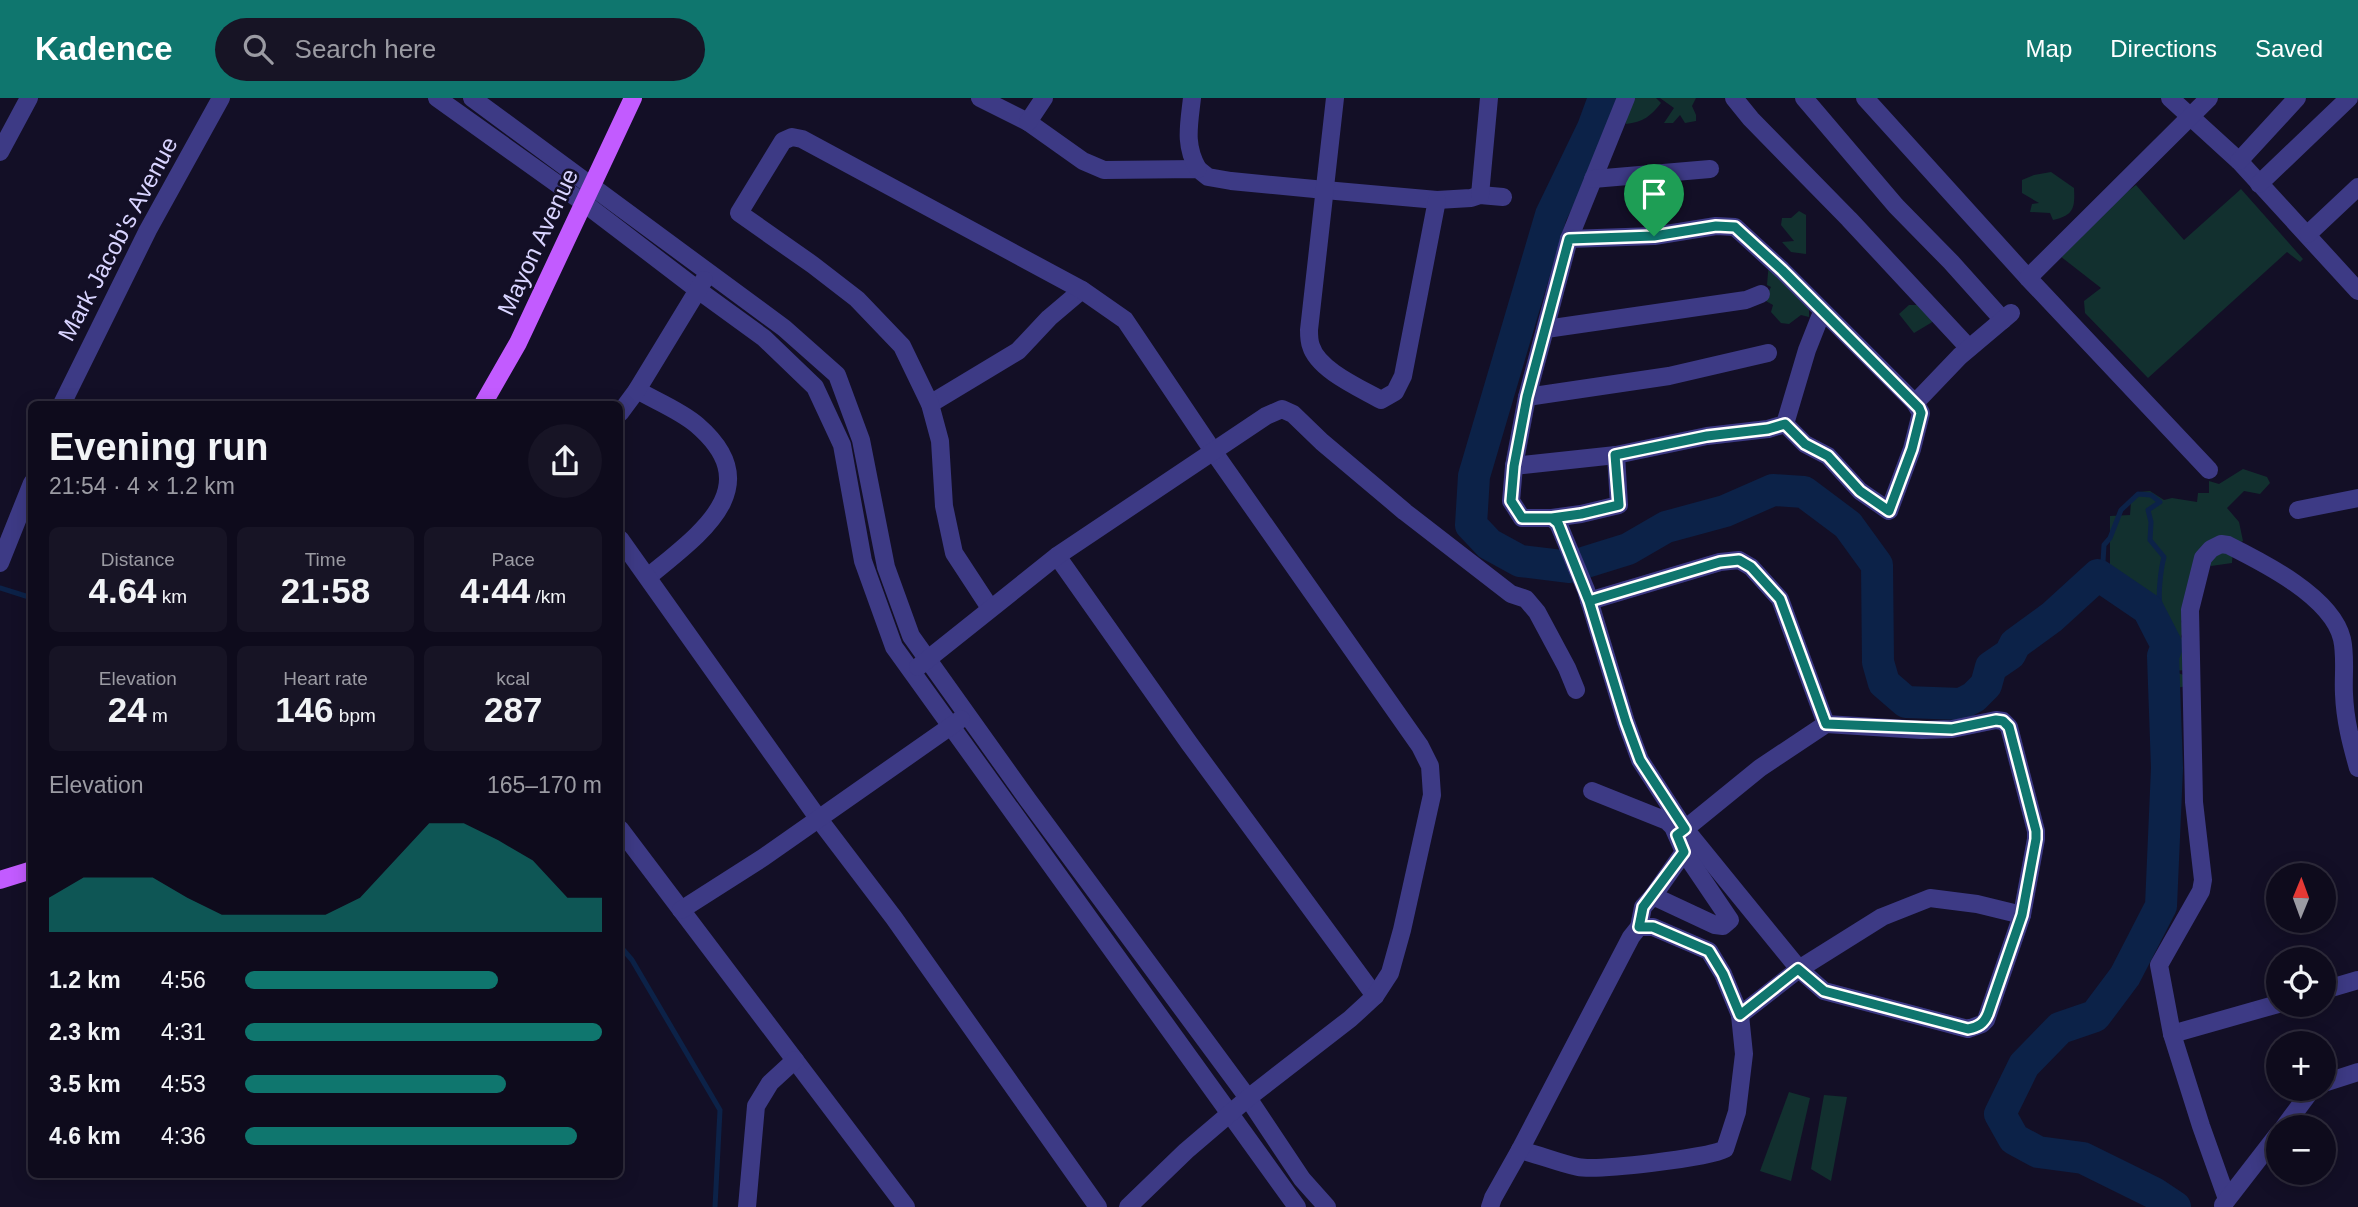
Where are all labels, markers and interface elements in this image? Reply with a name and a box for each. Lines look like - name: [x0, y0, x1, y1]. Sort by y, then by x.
- search box: [215, 18, 705, 81]
- text: Kadence: [35, 30, 173, 67]
- icon: search: [239, 30, 277, 68]
- text: Search here: [295, 34, 436, 64]
- text: Map: [2026, 35, 2072, 62]
- text: Directions: [2110, 35, 2217, 62]
- text: Saved: [2255, 35, 2323, 62]
- street label: Mark Jacob's Avenue: [52, 132, 183, 345]
- street label: Mayon Avenue: [492, 164, 583, 319]
- pin: [1624, 164, 1684, 236]
- icon: arrive: [1635, 175, 1673, 213]
- button: share: [528, 424, 602, 498]
- text: Evening run: [49, 426, 269, 468]
- text: 21:54 · 4 × 1.2 km: [49, 473, 235, 499]
- text: Distance: [101, 549, 175, 570]
- text: Time: [305, 549, 346, 570]
- text: Pace: [492, 549, 535, 570]
- text: 4.64: [88, 571, 157, 610]
- text: 21:58: [281, 571, 370, 610]
- text: 4:44: [460, 571, 530, 610]
- text: km: [157, 586, 187, 607]
- text: /km: [530, 586, 566, 607]
- text: Elevation: [99, 668, 177, 689]
- text: Heart rate: [283, 668, 368, 689]
- text: kcal: [496, 668, 530, 689]
- text: 24: [108, 690, 147, 729]
- text: 146: [275, 690, 334, 729]
- text: 287: [484, 690, 542, 729]
- text: m: [147, 705, 168, 726]
- text: bpm: [334, 705, 376, 726]
- text: Elevation: [49, 772, 144, 798]
- text: 165–170 m: [487, 772, 602, 798]
- north arrow: [2266, 863, 2336, 933]
- map controls: [2266, 863, 2336, 1185]
- button: locate: [2266, 947, 2336, 1017]
- text: 1.2 km: [49, 967, 121, 993]
- text: 4:56: [161, 967, 206, 993]
- text: 2.3 km: [49, 1019, 121, 1045]
- text: 4:31: [161, 1019, 206, 1045]
- button: +: [2266, 1031, 2336, 1101]
- text: 3.5 km: [49, 1071, 121, 1097]
- text: 4:53: [161, 1071, 206, 1097]
- button: −: [2266, 1115, 2336, 1185]
- text: 4.6 km: [49, 1123, 121, 1149]
- text: 4:36: [161, 1123, 206, 1149]

